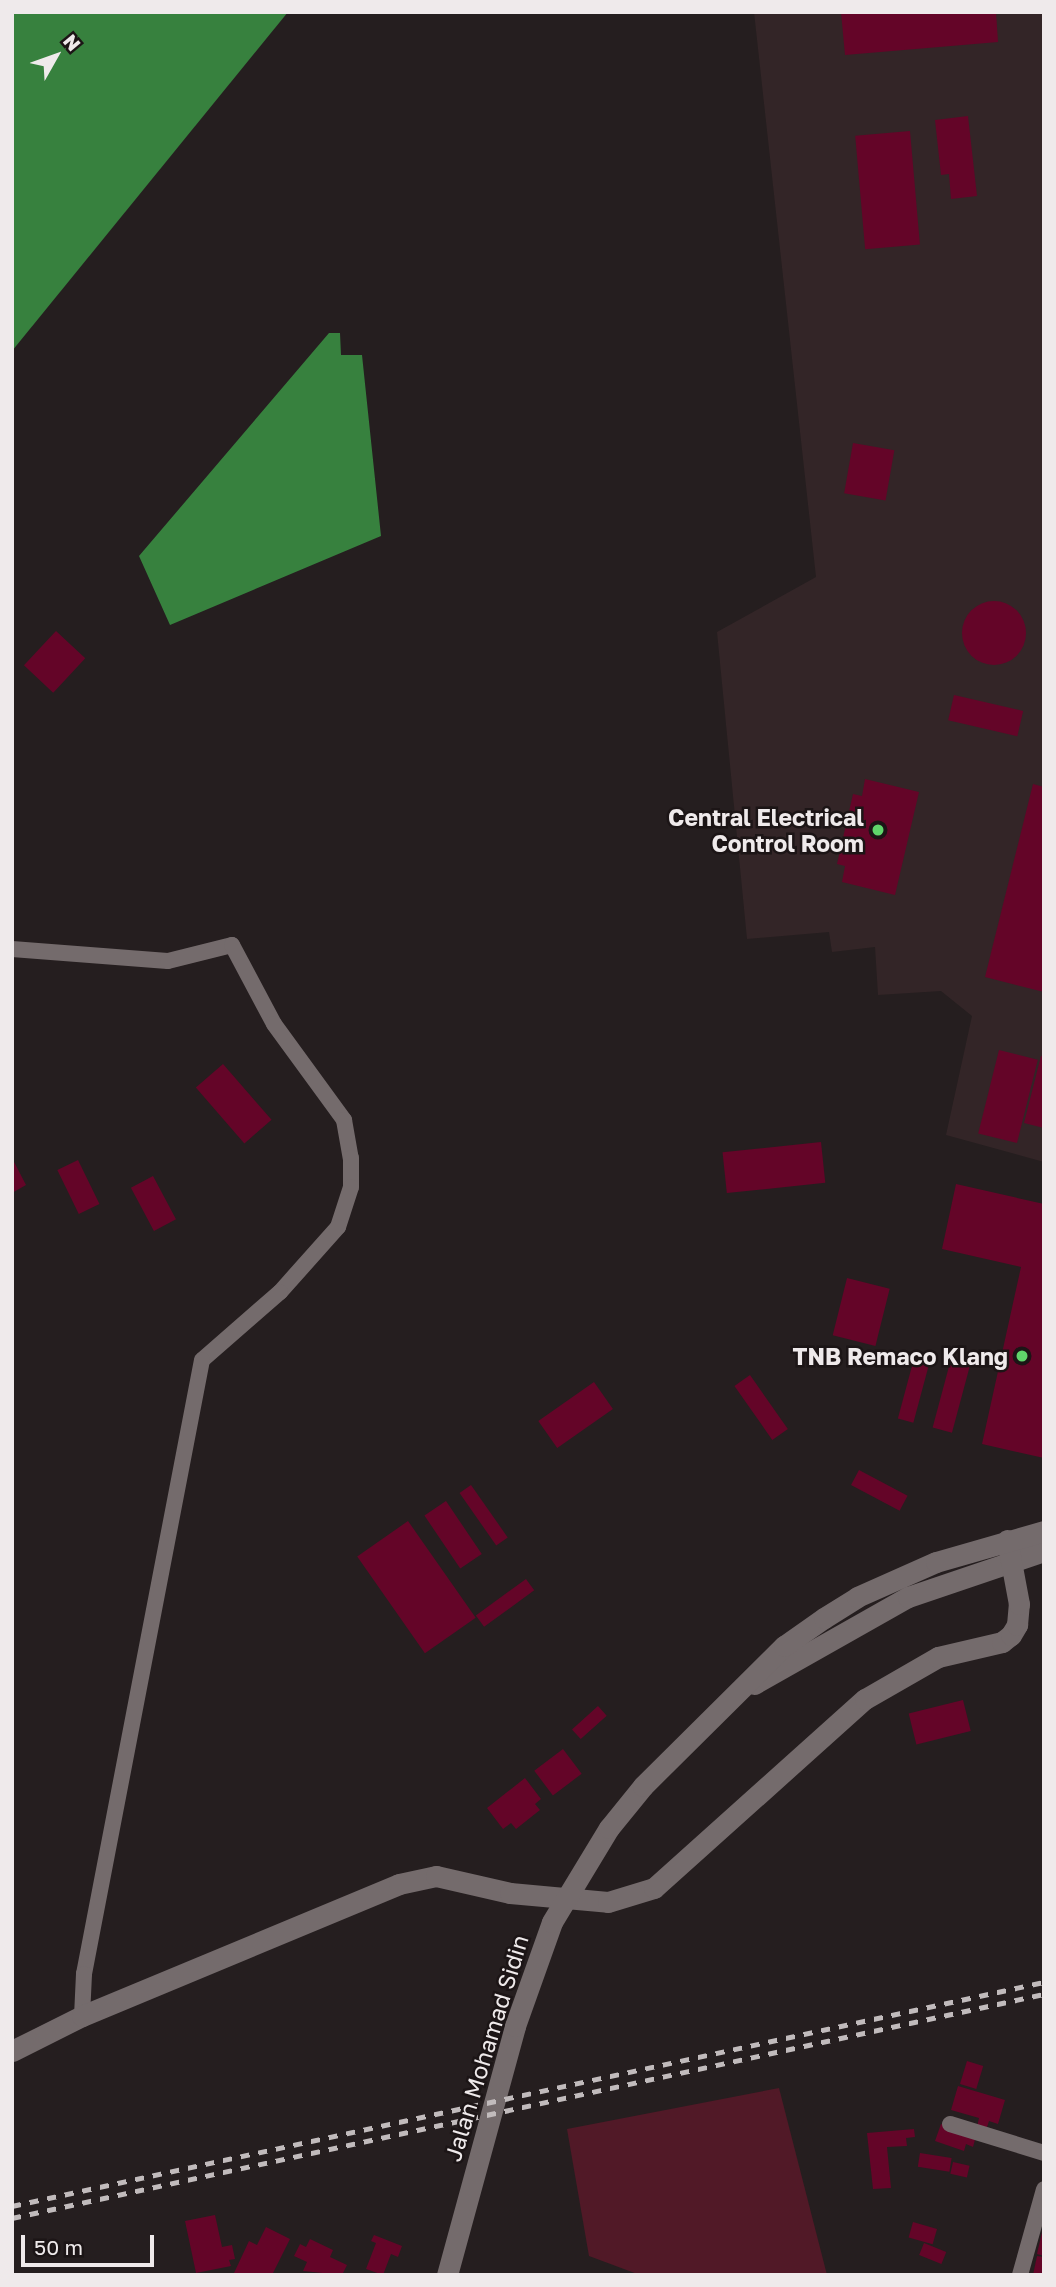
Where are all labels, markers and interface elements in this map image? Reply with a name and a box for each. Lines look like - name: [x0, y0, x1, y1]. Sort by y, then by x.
- north arrow: [21, 21, 91, 91]
- text: N: [59, 29, 86, 55]
- place label: Central Electrical Control Room: [668, 803, 864, 857]
- marker: Central Electrical Control Room: [870, 822, 886, 838]
- place label: TNB Remaco Klang: [792, 1342, 1008, 1370]
- marker: TNB Remaco Klang: [1014, 1348, 1030, 1364]
- street label: Jalan Mohamad Sidin: [438, 1931, 534, 2165]
- scale bar: [24, 2220, 158, 2264]
- text: 50 m: [34, 2234, 83, 2260]

